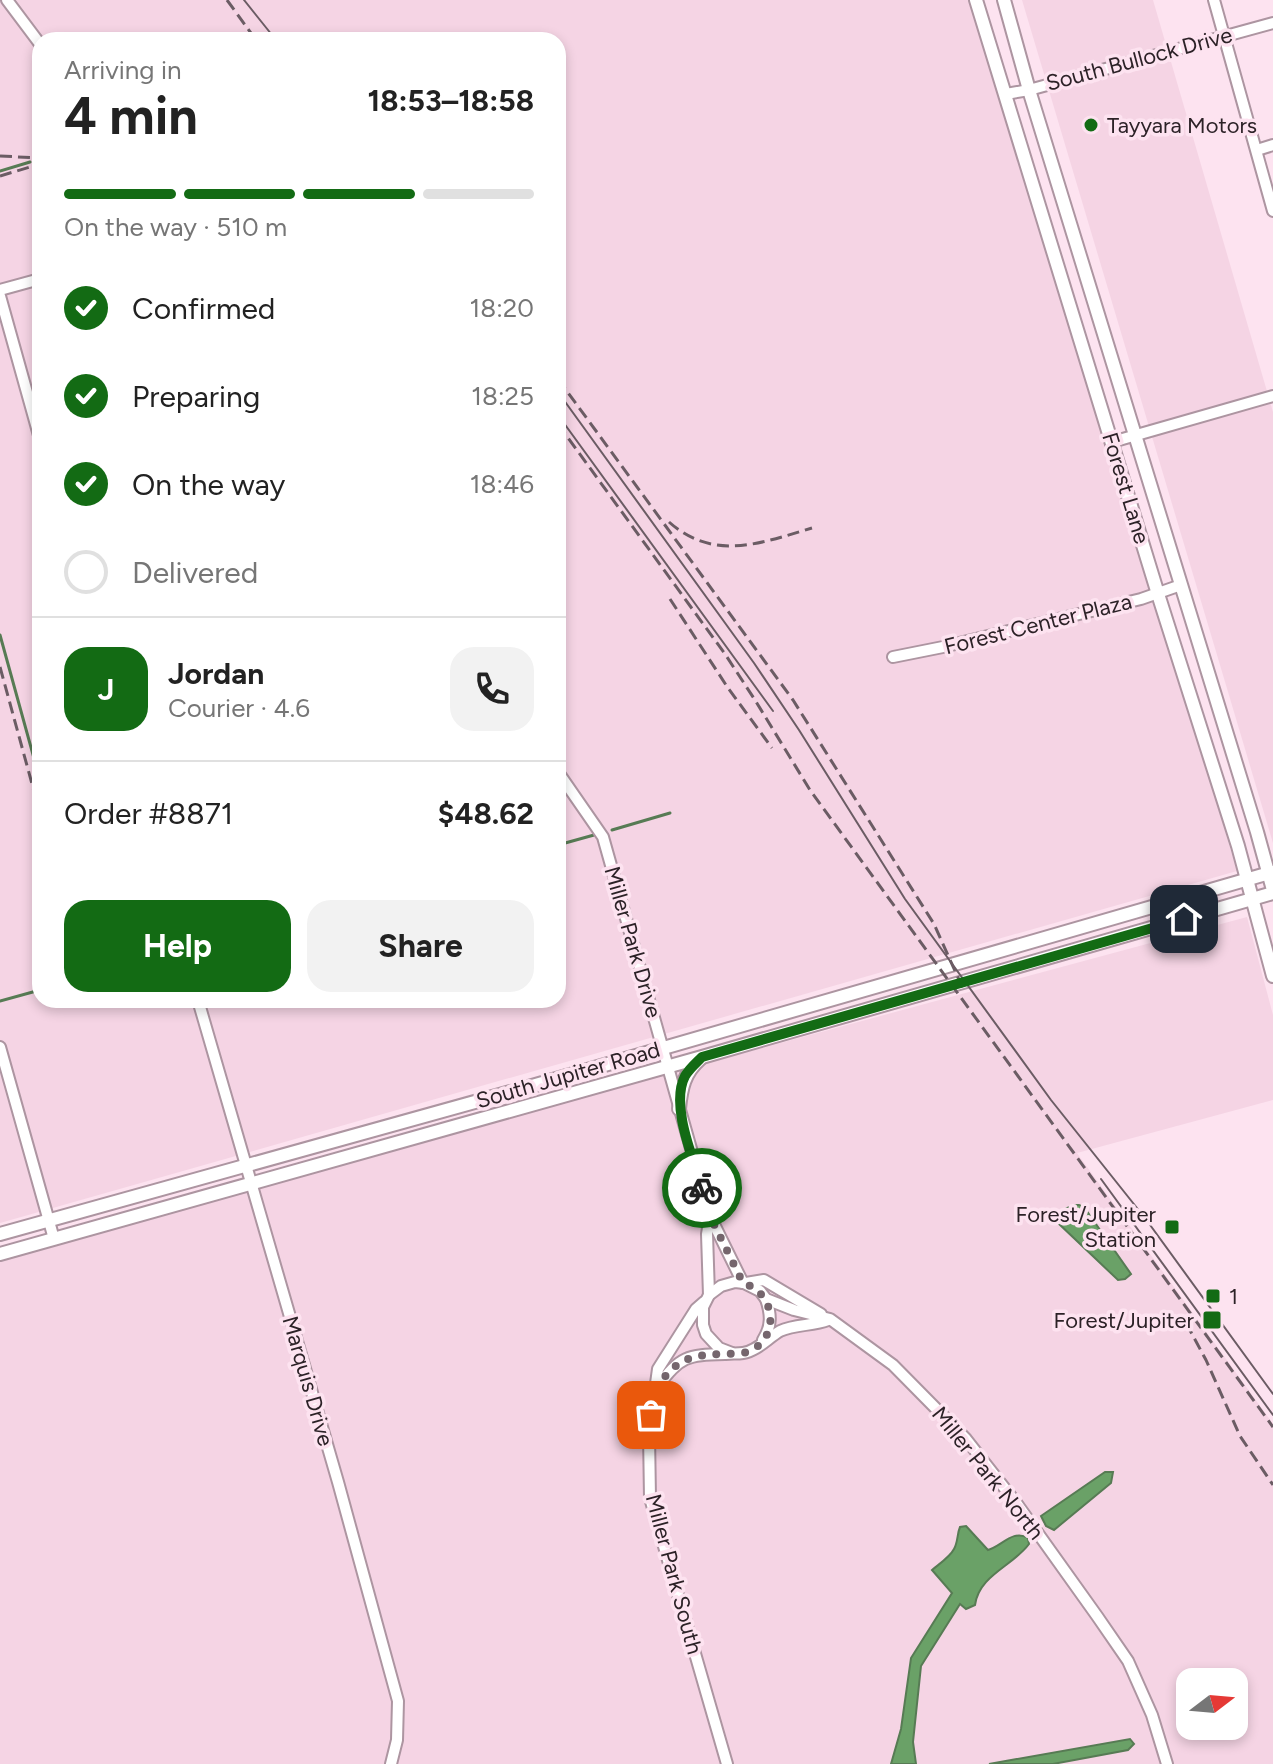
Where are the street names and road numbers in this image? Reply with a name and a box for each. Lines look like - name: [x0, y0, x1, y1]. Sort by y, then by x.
- street label: South Bullock Drive: [1043, 21, 1235, 97]
- street label: Forest Lane: [1096, 429, 1156, 547]
- street label: Forest Center Plaza: [942, 588, 1134, 660]
- street label: Miller Park Drive: [598, 863, 668, 1021]
- street label: South Jupiter Road: [473, 1036, 663, 1114]
- street label: Marquis Drive: [277, 1313, 339, 1449]
- street label: Miller Park North: [926, 1401, 1050, 1545]
- street label: Miller Park South: [640, 1491, 708, 1657]

